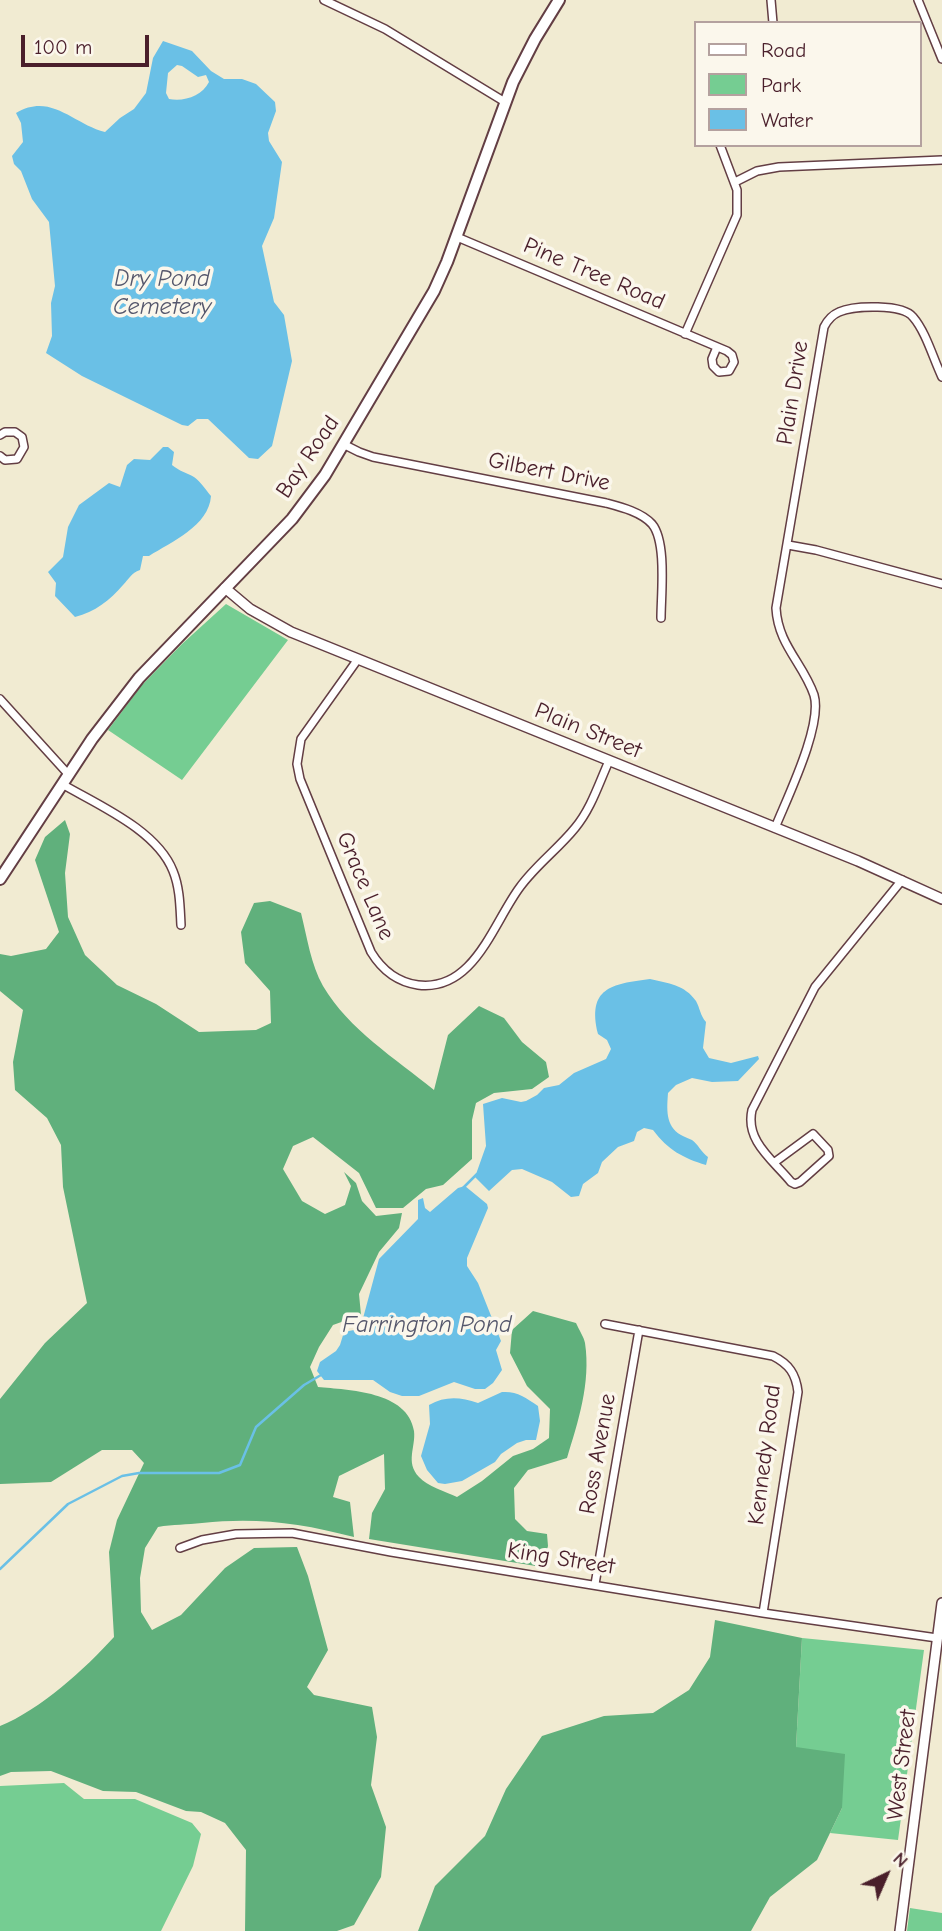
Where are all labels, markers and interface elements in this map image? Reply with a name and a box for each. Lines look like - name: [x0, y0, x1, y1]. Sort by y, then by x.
- scale bar: [24, 21, 152, 65]
- legend: [694, 21, 921, 147]
- text: 100 m: [34, 35, 92, 59]
- text: Road: [761, 38, 806, 62]
- text: Park: [761, 73, 801, 97]
- text: Water: [761, 108, 813, 132]
- street label: Pine Tree Road: [519, 232, 669, 316]
- water label: Dry Pond Cemetery: [113, 265, 211, 321]
- street label: Plain Drive: [771, 339, 815, 447]
- street label: Bay Road: [270, 410, 346, 504]
- street label: Gilbert Drive: [486, 447, 612, 497]
- street label: Plain Street: [530, 697, 646, 765]
- street label: Grace Lane: [330, 828, 400, 944]
- water label: Farrington Pond: [342, 1311, 512, 1339]
- street label: Kennedy Road: [743, 1383, 787, 1527]
- street label: Ross Avenue: [574, 1391, 622, 1517]
- street label: King Street: [505, 1537, 617, 1581]
- street label: West Street: [882, 1708, 922, 1822]
- north arrow: [851, 1840, 921, 1910]
- text: N: [888, 1848, 913, 1872]

